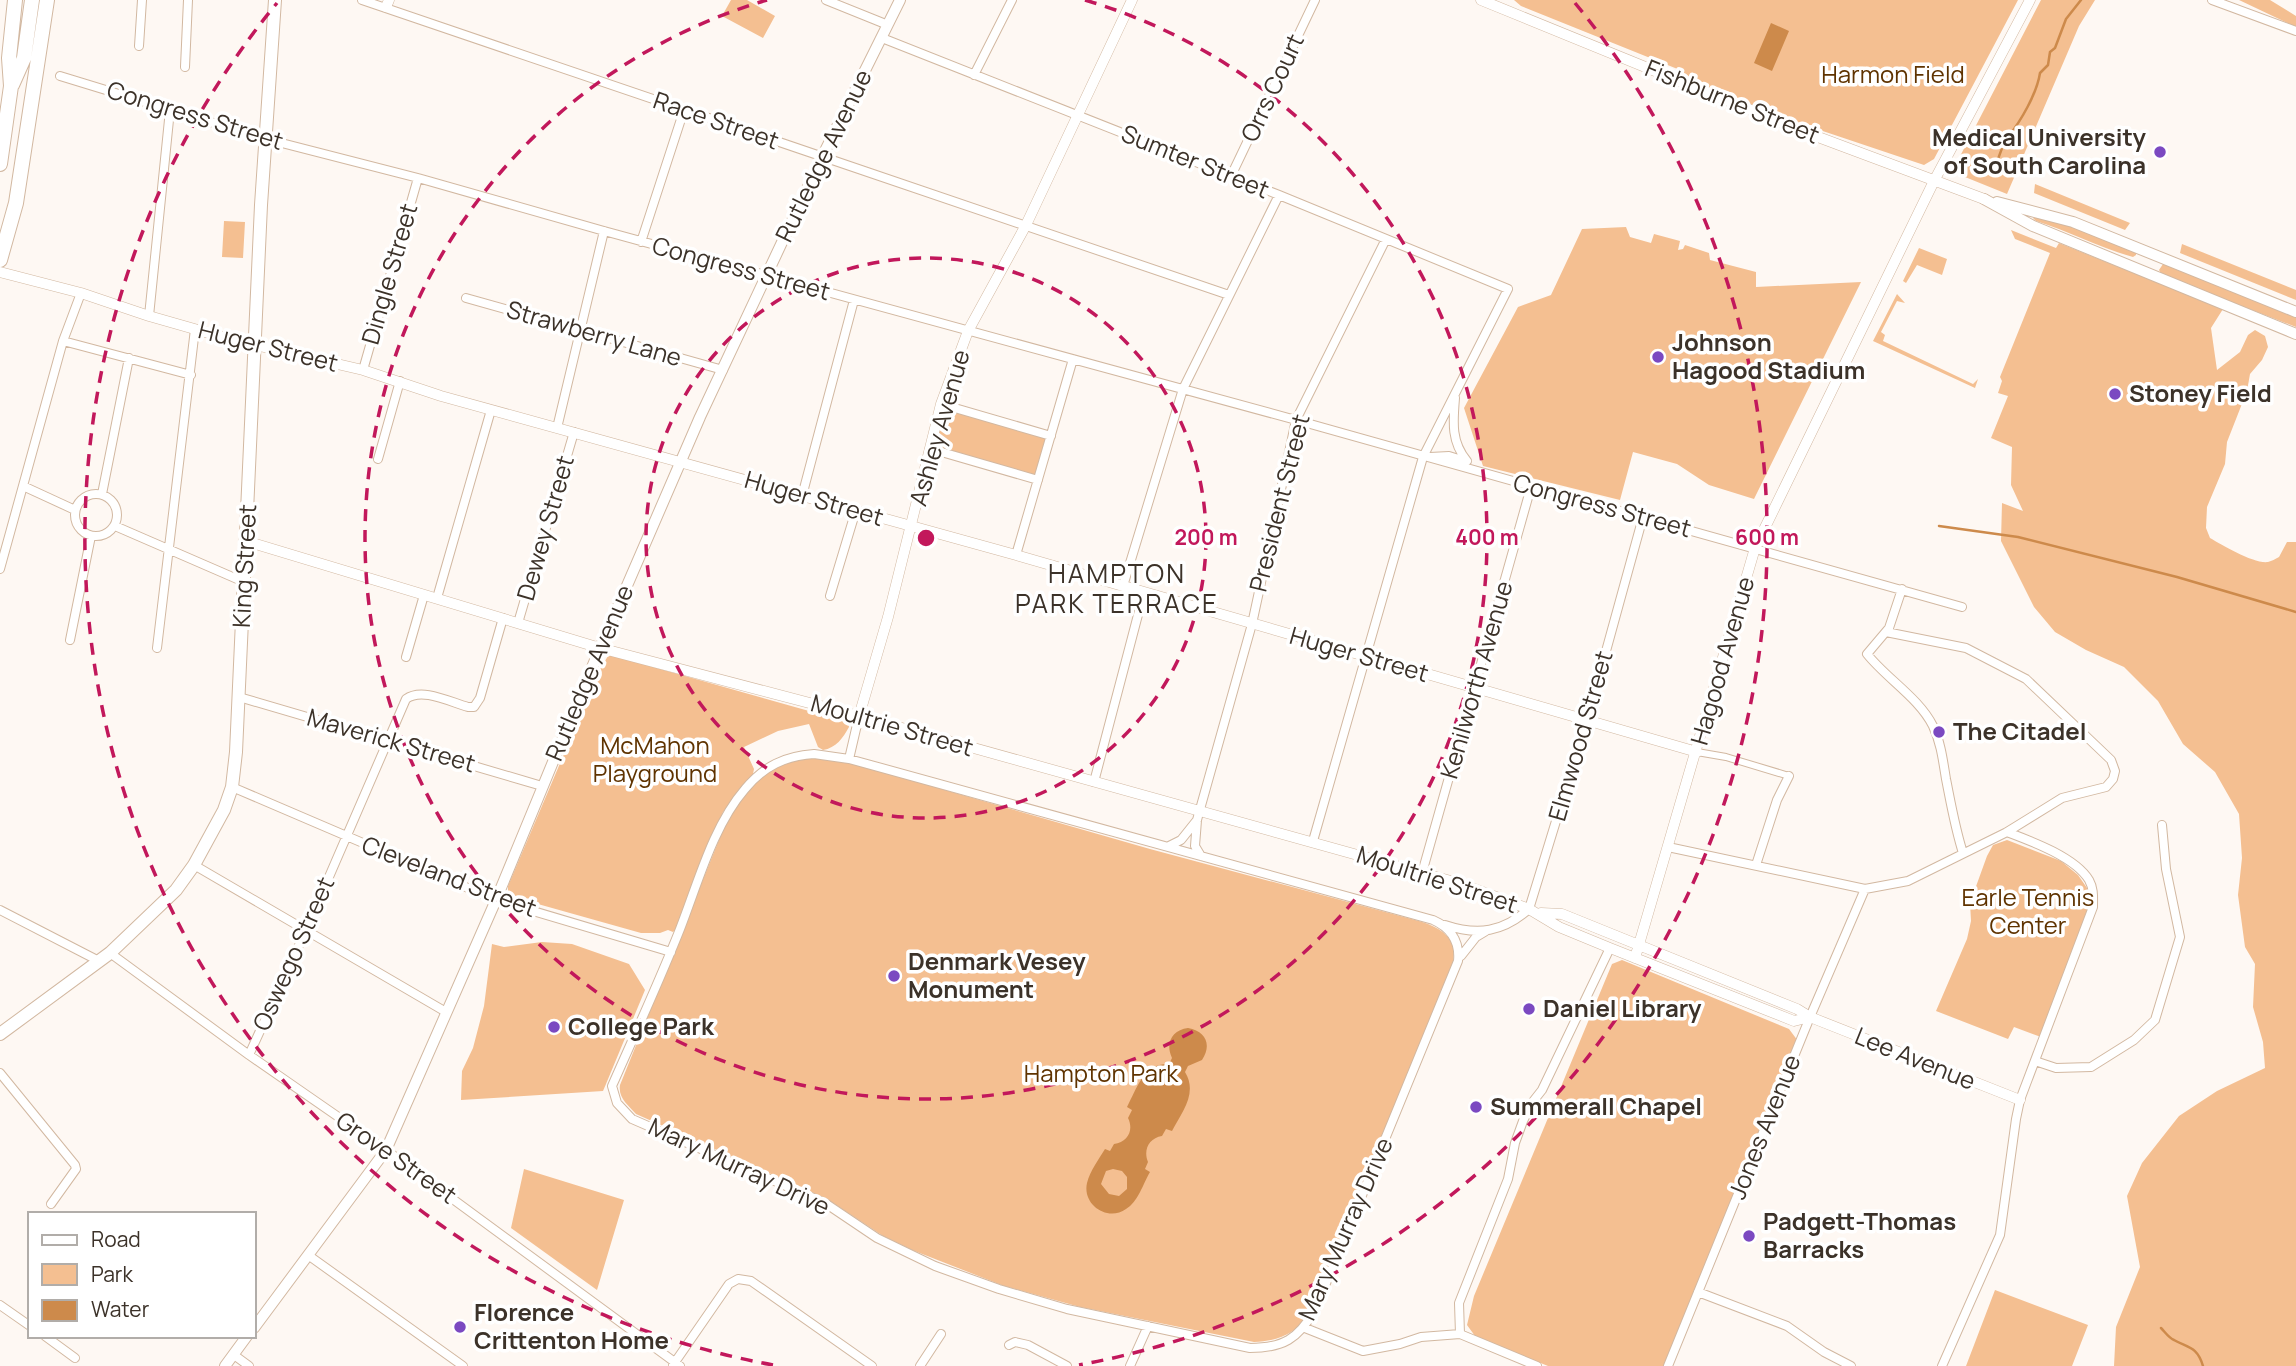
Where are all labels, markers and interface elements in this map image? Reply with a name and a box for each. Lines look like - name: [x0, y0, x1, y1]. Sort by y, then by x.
- street label: Orrs Court: [1232, 28, 1311, 147]
- street label: Fishburne Street: [1641, 51, 1825, 151]
- park label: Harmon Field: [1821, 57, 1965, 90]
- street label: Rutledge Avenue: [767, 64, 879, 247]
- street label: Congress Street: [103, 72, 288, 157]
- street label: Race Street: [649, 83, 784, 156]
- street label: Sumter Street: [1117, 116, 1274, 205]
- place label: Medical University of South Carolina: [1932, 120, 2147, 181]
- marker: Medical University of South Carolina: [2152, 144, 2168, 160]
- street label: Dingle Street: [353, 199, 424, 348]
- street label: Congress Street: [649, 228, 834, 307]
- street label: Strawberry Lane: [503, 292, 686, 373]
- street label: Huger Street: [195, 312, 342, 379]
- place label: Johnson Hagood Stadium: [1672, 325, 1865, 386]
- street label: Ashley Avenue: [900, 346, 977, 510]
- marker: Johnson Hagood Stadium: [1650, 349, 1666, 365]
- place label: Stoney Field: [2129, 376, 2272, 409]
- marker: Stoney Field: [2107, 386, 2123, 402]
- street label: President Street: [1240, 410, 1317, 595]
- street label: Dewey Street: [508, 451, 581, 604]
- street label: Huger Street: [741, 462, 888, 533]
- street label: Congress Street: [1510, 465, 1695, 544]
- street label: King Street: [224, 503, 263, 629]
- text: 200 m: [1174, 523, 1238, 551]
- text: 400 m: [1455, 523, 1519, 551]
- text: 600 m: [1735, 523, 1799, 551]
- centre of rings: [914, 526, 938, 550]
- district label: HAMPTON PARK TERRACE: [1015, 555, 1219, 621]
- street label: Hagood Avenue: [1682, 573, 1761, 749]
- street label: Kenilworth Avenue: [1432, 577, 1520, 782]
- street label: Rutledge Avenue: [537, 579, 641, 765]
- street label: Huger Street: [1286, 618, 1433, 689]
- street label: Elmwood Street: [1540, 647, 1620, 824]
- street label: Moultrie Street: [807, 686, 977, 763]
- street label: Maverick Street: [303, 700, 479, 779]
- place label: The Citadel: [1953, 714, 2086, 747]
- marker: The Citadel: [1931, 724, 1947, 740]
- park label: McMahon Playground: [593, 728, 717, 789]
- street label: Cleveland Street: [357, 827, 542, 924]
- street label: Moultrie Street: [1353, 837, 1522, 920]
- street label: Oswego Street: [244, 871, 341, 1036]
- park label: Earle Tennis Center: [1962, 880, 2094, 941]
- place label: Denmark Vesey Monument: [908, 944, 1086, 1005]
- marker: Denmark Vesey Monument: [886, 968, 902, 984]
- place label: Daniel Library: [1543, 991, 1702, 1024]
- marker: Daniel Library: [1521, 1001, 1537, 1017]
- place label: College Park: [568, 1009, 715, 1042]
- street label: Lee Avenue: [1850, 1018, 1981, 1097]
- marker: College Park: [546, 1019, 562, 1035]
- street label: Jones Avenue: [1720, 1049, 1808, 1204]
- park label: Hampton Park: [1024, 1056, 1179, 1089]
- place label: Summerall Chapel: [1490, 1089, 1702, 1122]
- marker: Summerall Chapel: [1468, 1099, 1484, 1115]
- street label: Grove Street: [330, 1103, 464, 1210]
- street label: Mary Murray Drive: [643, 1109, 836, 1222]
- street label: Mary Murray Drive: [1290, 1132, 1400, 1325]
- place label: Padgett-Thomas Barracks: [1763, 1204, 1956, 1265]
- legend: [28, 1212, 256, 1338]
- text: Road: [91, 1225, 141, 1253]
- marker: Padgett-Thomas Barracks: [1741, 1228, 1757, 1244]
- text: Park: [91, 1260, 133, 1288]
- text: Water: [91, 1295, 150, 1323]
- place label: Florence Crittenton Home: [474, 1295, 669, 1356]
- marker: Florence Crittenton Home: [452, 1319, 468, 1335]

